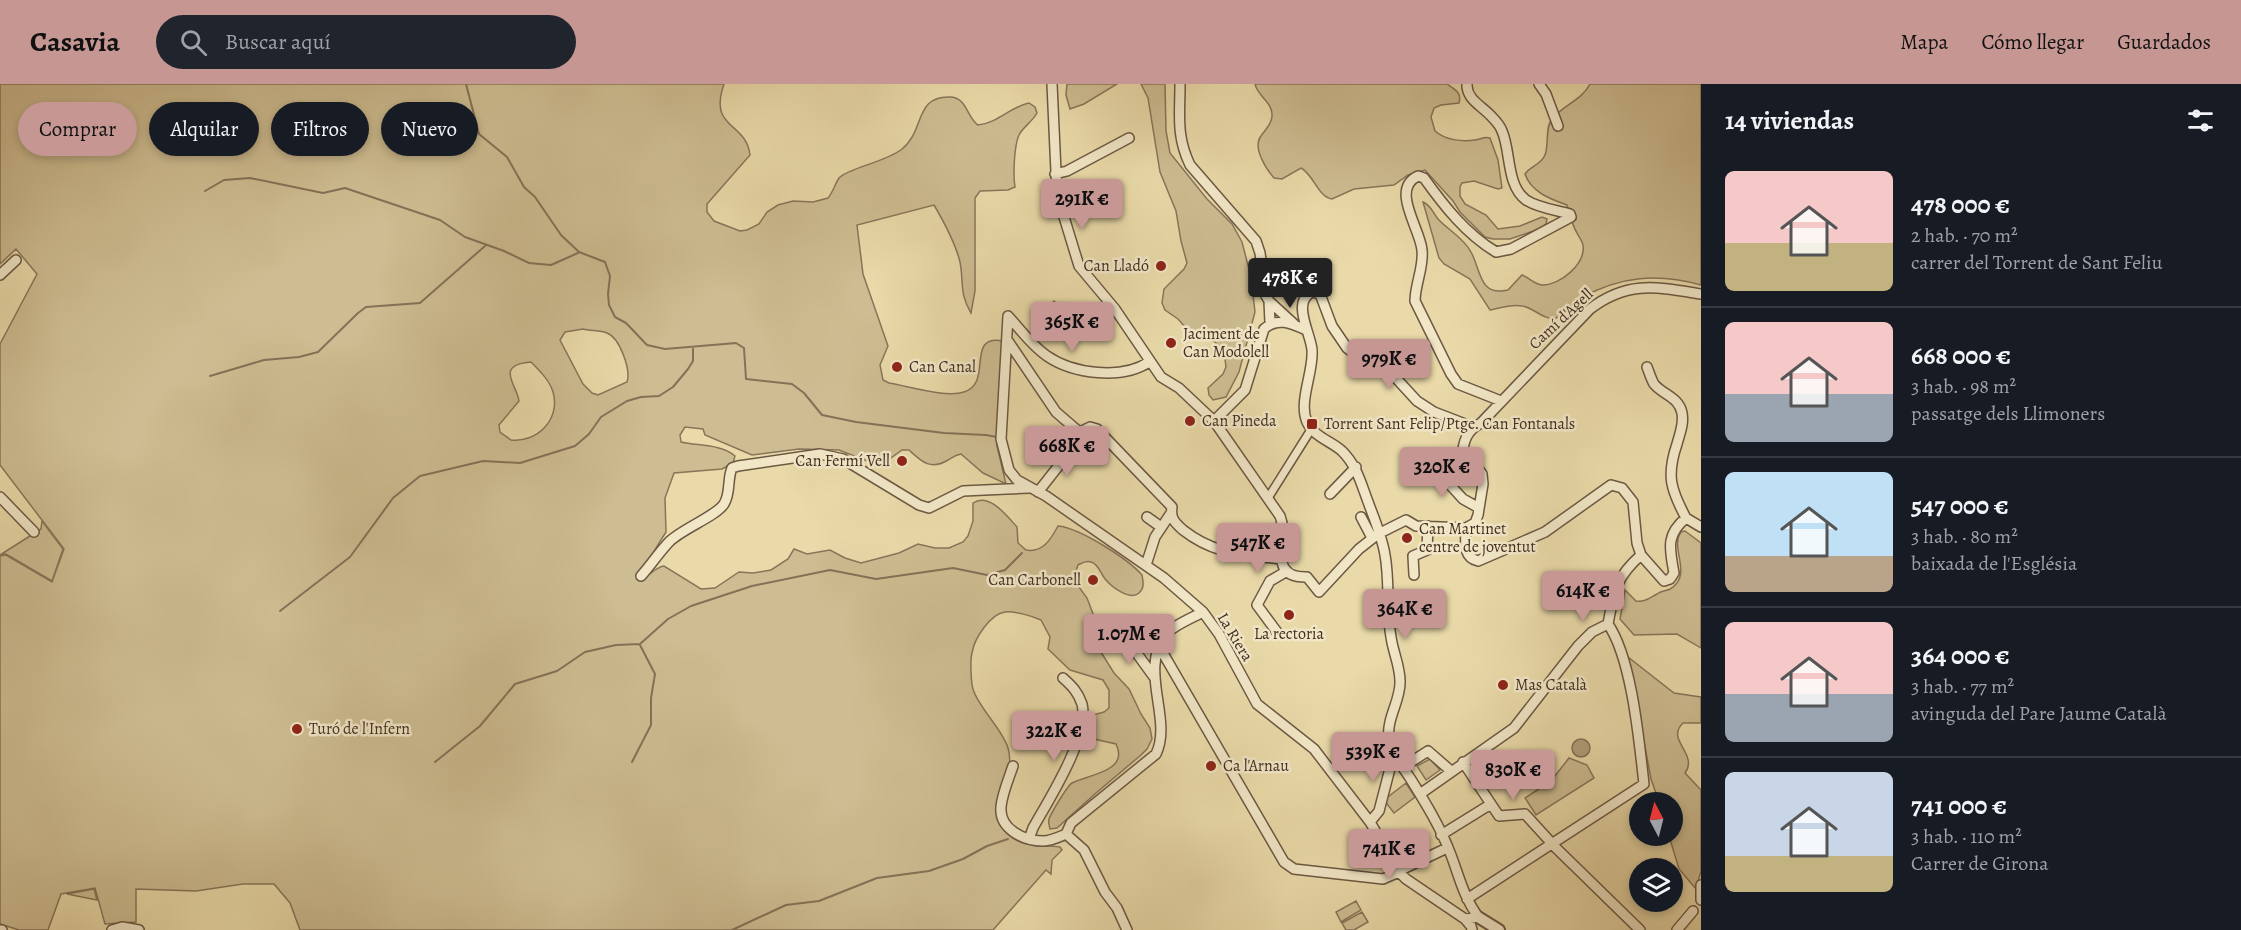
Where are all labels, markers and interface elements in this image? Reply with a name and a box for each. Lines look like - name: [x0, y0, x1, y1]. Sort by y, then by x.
- search box: [156, 15, 576, 69]
- text: Casavia: [30, 23, 120, 61]
- icon: search: [177, 26, 210, 59]
- text: Buscar aquí: [225, 27, 331, 57]
- text: Mapa: [1900, 28, 1948, 56]
- text: Cómo llegar: [1981, 28, 2084, 56]
- text: Guardados: [2117, 28, 2211, 56]
- chip: Comprar: [18, 102, 137, 156]
- chip: Alquilar: [149, 102, 259, 156]
- chip: Filtros: [271, 102, 369, 156]
- chip: Nuevo: [381, 102, 478, 156]
- text: 14 viviendas: [1725, 103, 1854, 138]
- icon: filters: [2184, 104, 2217, 137]
- pin: 291K €: [1033, 179, 1131, 230]
- text: 291K €: [1055, 185, 1109, 212]
- text: 478 000 €: [1911, 187, 2010, 222]
- icon: home: [1773, 195, 1845, 267]
- text: 2 hab. · 70 m²: [1911, 222, 2018, 249]
- text: carrer del Torrent de Sant Feliu: [1911, 249, 2162, 276]
- place label: Can Lladó: [1084, 255, 1149, 277]
- pin: 478K €: [1241, 258, 1339, 309]
- marker: Can Lladó: [1154, 259, 1168, 273]
- text: 478K €: [1262, 264, 1318, 291]
- street label: Camí d'Agell: [1524, 283, 1598, 355]
- pin: 365K €: [1023, 302, 1121, 353]
- text: 365K €: [1045, 308, 1099, 335]
- place label: Jaciment de Can Modolell: [1183, 323, 1269, 363]
- marker: Jaciment de Can Modolell: [1164, 336, 1178, 350]
- text: 668 000 €: [1911, 338, 2011, 373]
- pin: 979K €: [1340, 339, 1438, 390]
- text: 979K €: [1361, 345, 1417, 372]
- icon: home: [1773, 346, 1845, 418]
- place label: Can Canal: [909, 356, 976, 378]
- marker: Can Canal: [890, 360, 904, 374]
- text: 3 hab. · 98 m²: [1911, 373, 2016, 400]
- text: passatge dels Llimoners: [1911, 400, 2105, 427]
- place label: Can Pineda: [1202, 410, 1277, 432]
- place label: Torrent Sant Felip/Ptge. Can Fontanals: [1324, 413, 1575, 435]
- marker: Can Pineda: [1183, 414, 1197, 428]
- marker: Torrent Sant Felip/Ptge. Can Fontanals: [1305, 417, 1319, 431]
- pin: 668K €: [1018, 426, 1116, 477]
- text: 668K €: [1039, 432, 1095, 459]
- pin: 320K €: [1393, 447, 1491, 498]
- place label: Can Fermí Vell: [795, 450, 890, 472]
- text: 320K €: [1414, 453, 1470, 480]
- marker: Can Fermí Vell: [895, 454, 909, 468]
- text: 547 000 €: [1911, 488, 2009, 523]
- icon: home: [1773, 496, 1845, 568]
- place label: Can Martinet centre de joventut: [1419, 518, 1536, 558]
- pin: 547K €: [1209, 523, 1307, 574]
- text: 3 hab. · 80 m²: [1911, 523, 2018, 550]
- text: 547K €: [1231, 529, 1285, 556]
- marker: Can Martinet centre de joventut: [1400, 531, 1414, 545]
- text: baixada de l'Església: [1911, 550, 2077, 577]
- place label: Can Carbonell: [988, 569, 1081, 591]
- pin: 614K €: [1534, 571, 1632, 622]
- marker: Can Carbonell: [1086, 573, 1100, 587]
- text: 614K €: [1556, 577, 1610, 604]
- pin: 364K €: [1356, 589, 1454, 640]
- text: 364K €: [1377, 595, 1433, 622]
- street label: La Riera: [1212, 608, 1258, 666]
- marker: La rectoria: [1282, 608, 1296, 622]
- pin: 1.07M €: [1074, 614, 1184, 665]
- text: 1.07M €: [1097, 620, 1161, 647]
- place label: La rectoria: [1254, 623, 1325, 645]
- text: 364 000 €: [1911, 638, 2010, 673]
- icon: home: [1773, 646, 1845, 718]
- text: 3 hab. · 77 m²: [1911, 673, 2014, 700]
- place label: Mas Català: [1515, 674, 1588, 696]
- marker: Mas Català: [1496, 678, 1510, 692]
- text: avinguda del Pare Jaume Català: [1911, 700, 2167, 727]
- pin: 322K €: [1005, 711, 1103, 762]
- text: 322K €: [1026, 717, 1082, 744]
- place label: Turó de l'Infern: [309, 718, 410, 740]
- marker: Turó de l'Infern: [290, 722, 304, 736]
- pin: 539K €: [1324, 732, 1422, 783]
- text: 539K €: [1346, 738, 1400, 765]
- pin: 830K €: [1464, 750, 1562, 801]
- place label: Ca l'Arnau: [1223, 755, 1289, 777]
- text: 830K €: [1485, 756, 1541, 783]
- marker: Ca l'Arnau: [1204, 759, 1218, 773]
- text: 741 000 €: [1911, 788, 2007, 823]
- north arrow: [1629, 792, 1683, 846]
- map controls: [1629, 792, 1683, 912]
- icon: home: [1773, 796, 1845, 868]
- text: 3 hab. · 110 m²: [1911, 823, 2022, 850]
- pin: 741K €: [1340, 829, 1438, 880]
- text: 741K €: [1362, 835, 1416, 862]
- text: Carrer de Girona: [1911, 850, 2048, 877]
- button: layers: [1629, 858, 1683, 912]

